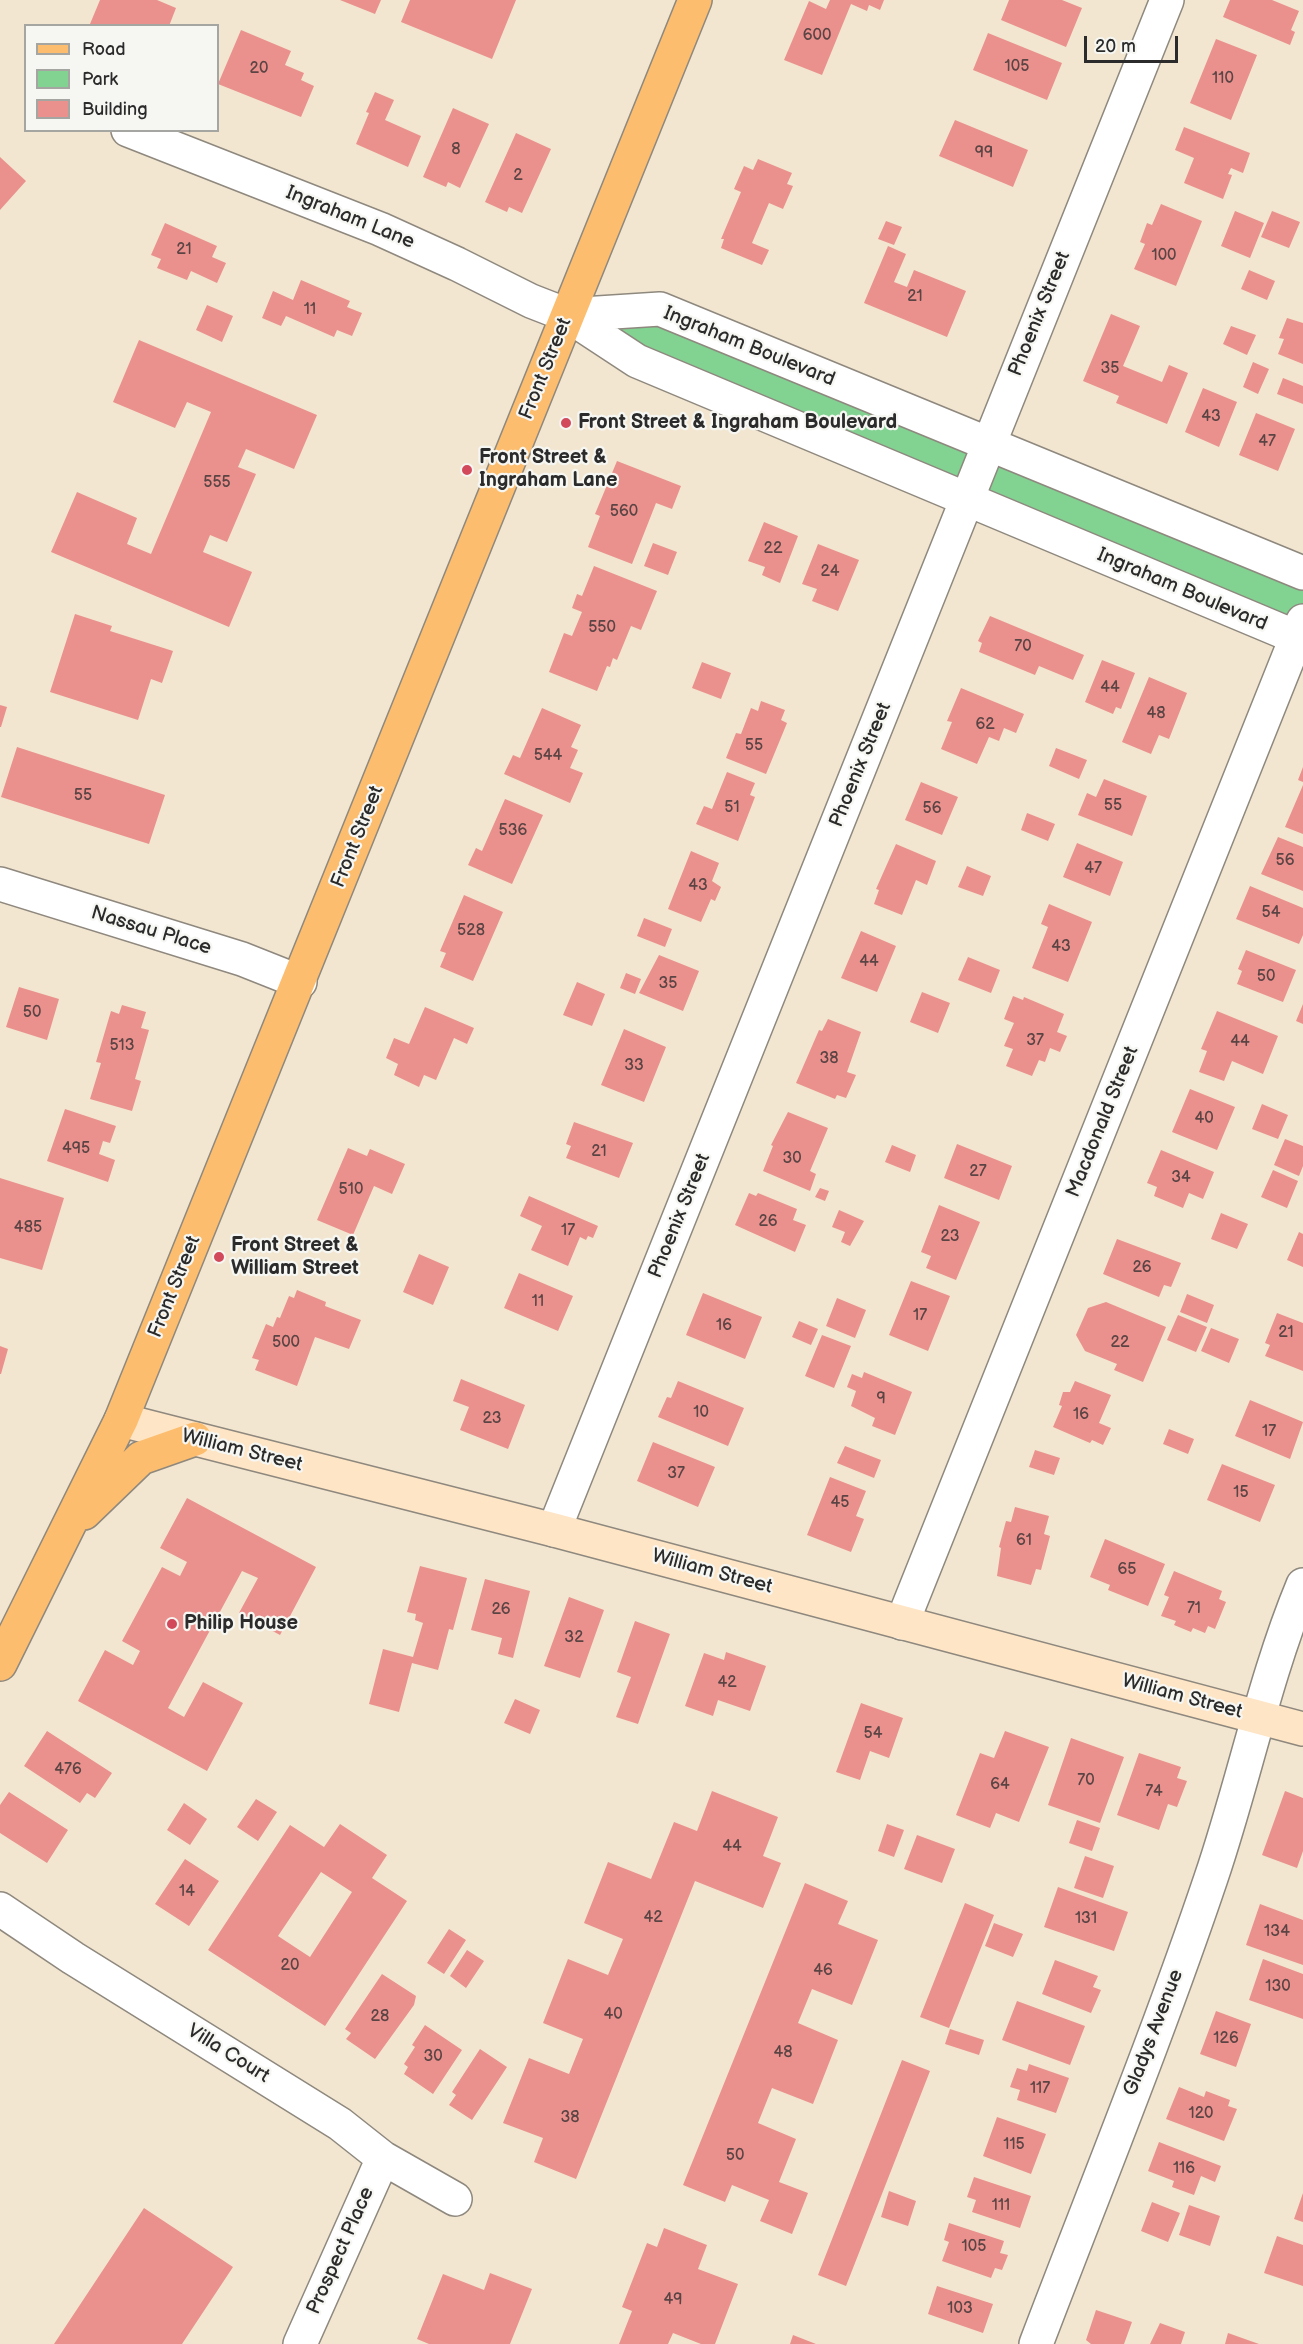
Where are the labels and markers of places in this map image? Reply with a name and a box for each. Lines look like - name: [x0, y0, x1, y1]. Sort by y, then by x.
- place label: Front Street & Ingraham Boulevard: [578, 411, 897, 435]
- marker: Front Street & Ingraham Boulevard: [559, 416, 573, 430]
- place label: Front Street & Ingraham Lane: [479, 446, 617, 493]
- marker: Front Street & Ingraham Lane: [460, 463, 474, 477]
- place label: Front Street & William Street: [231, 1234, 359, 1281]
- marker: Front Street & William Street: [212, 1250, 226, 1264]
- place label: Philip House: [184, 1612, 298, 1636]
- marker: Philip House: [165, 1617, 179, 1631]

